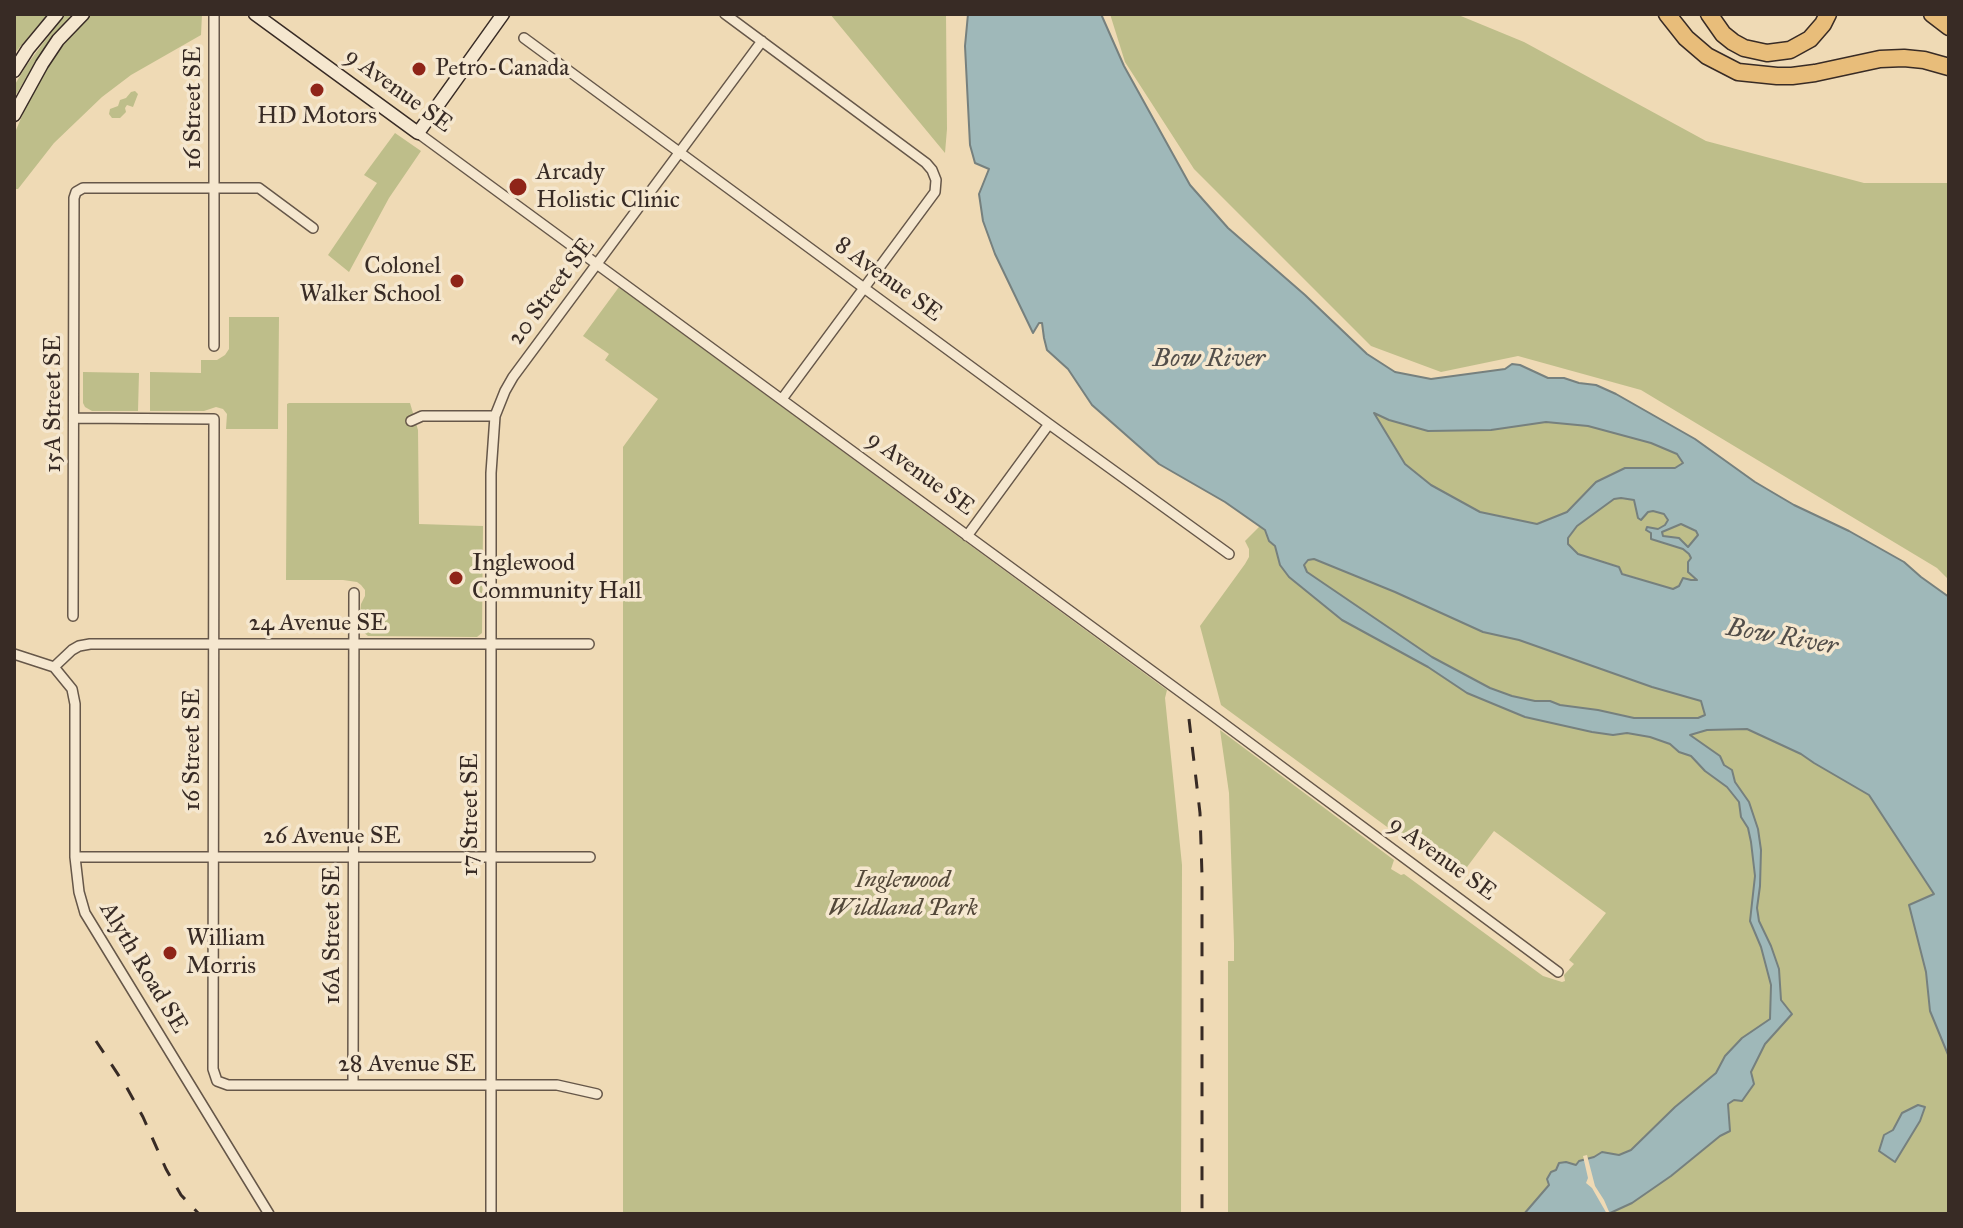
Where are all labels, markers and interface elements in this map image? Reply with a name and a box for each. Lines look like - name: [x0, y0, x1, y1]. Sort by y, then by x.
- street label: 9 Avenue SE: [338, 42, 458, 140]
- street label: 16 Street SE: [180, 47, 208, 169]
- place label: Petro-Canada: [435, 55, 569, 83]
- marker: Petro-Canada: [410, 60, 428, 78]
- marker: HD Motors: [308, 81, 326, 99]
- place label: HD Motors: [257, 103, 377, 131]
- place label: Arcady Holistic Clinic: [536, 159, 680, 215]
- marker: Arcady Holistic Clinic: [507, 176, 529, 198]
- street label: 8 Avenue SE: [829, 231, 947, 329]
- street label: 20 Street SE: [502, 233, 602, 351]
- place label: Colonel Walker School: [300, 253, 441, 309]
- marker: Colonel Walker School: [448, 272, 466, 290]
- street label: 15A Street SE: [40, 335, 68, 473]
- water label: Bow River: [1153, 344, 1265, 376]
- street label: 9 Avenue SE: [860, 425, 980, 523]
- place label: Inglewood Community Hall: [472, 550, 642, 606]
- marker: Inglewood Community Hall: [447, 569, 465, 587]
- street label: 24 Avenue SE: [249, 610, 387, 638]
- water label: Bow River: [1724, 613, 1840, 663]
- street label: 16 Street SE: [179, 689, 207, 811]
- street label: 17 Street SE: [457, 753, 485, 877]
- street label: 9 Avenue SE: [1382, 810, 1502, 908]
- street label: 26 Avenue SE: [263, 823, 401, 851]
- street label: 16A Street SE: [319, 866, 347, 1004]
- park label: Inglewood Wildland Park: [828, 867, 978, 923]
- street label: Alyth Road SE: [93, 897, 193, 1039]
- place label: William Morris: [186, 925, 265, 981]
- marker: William Morris: [161, 944, 179, 962]
- street label: 28 Avenue SE: [338, 1051, 476, 1079]

